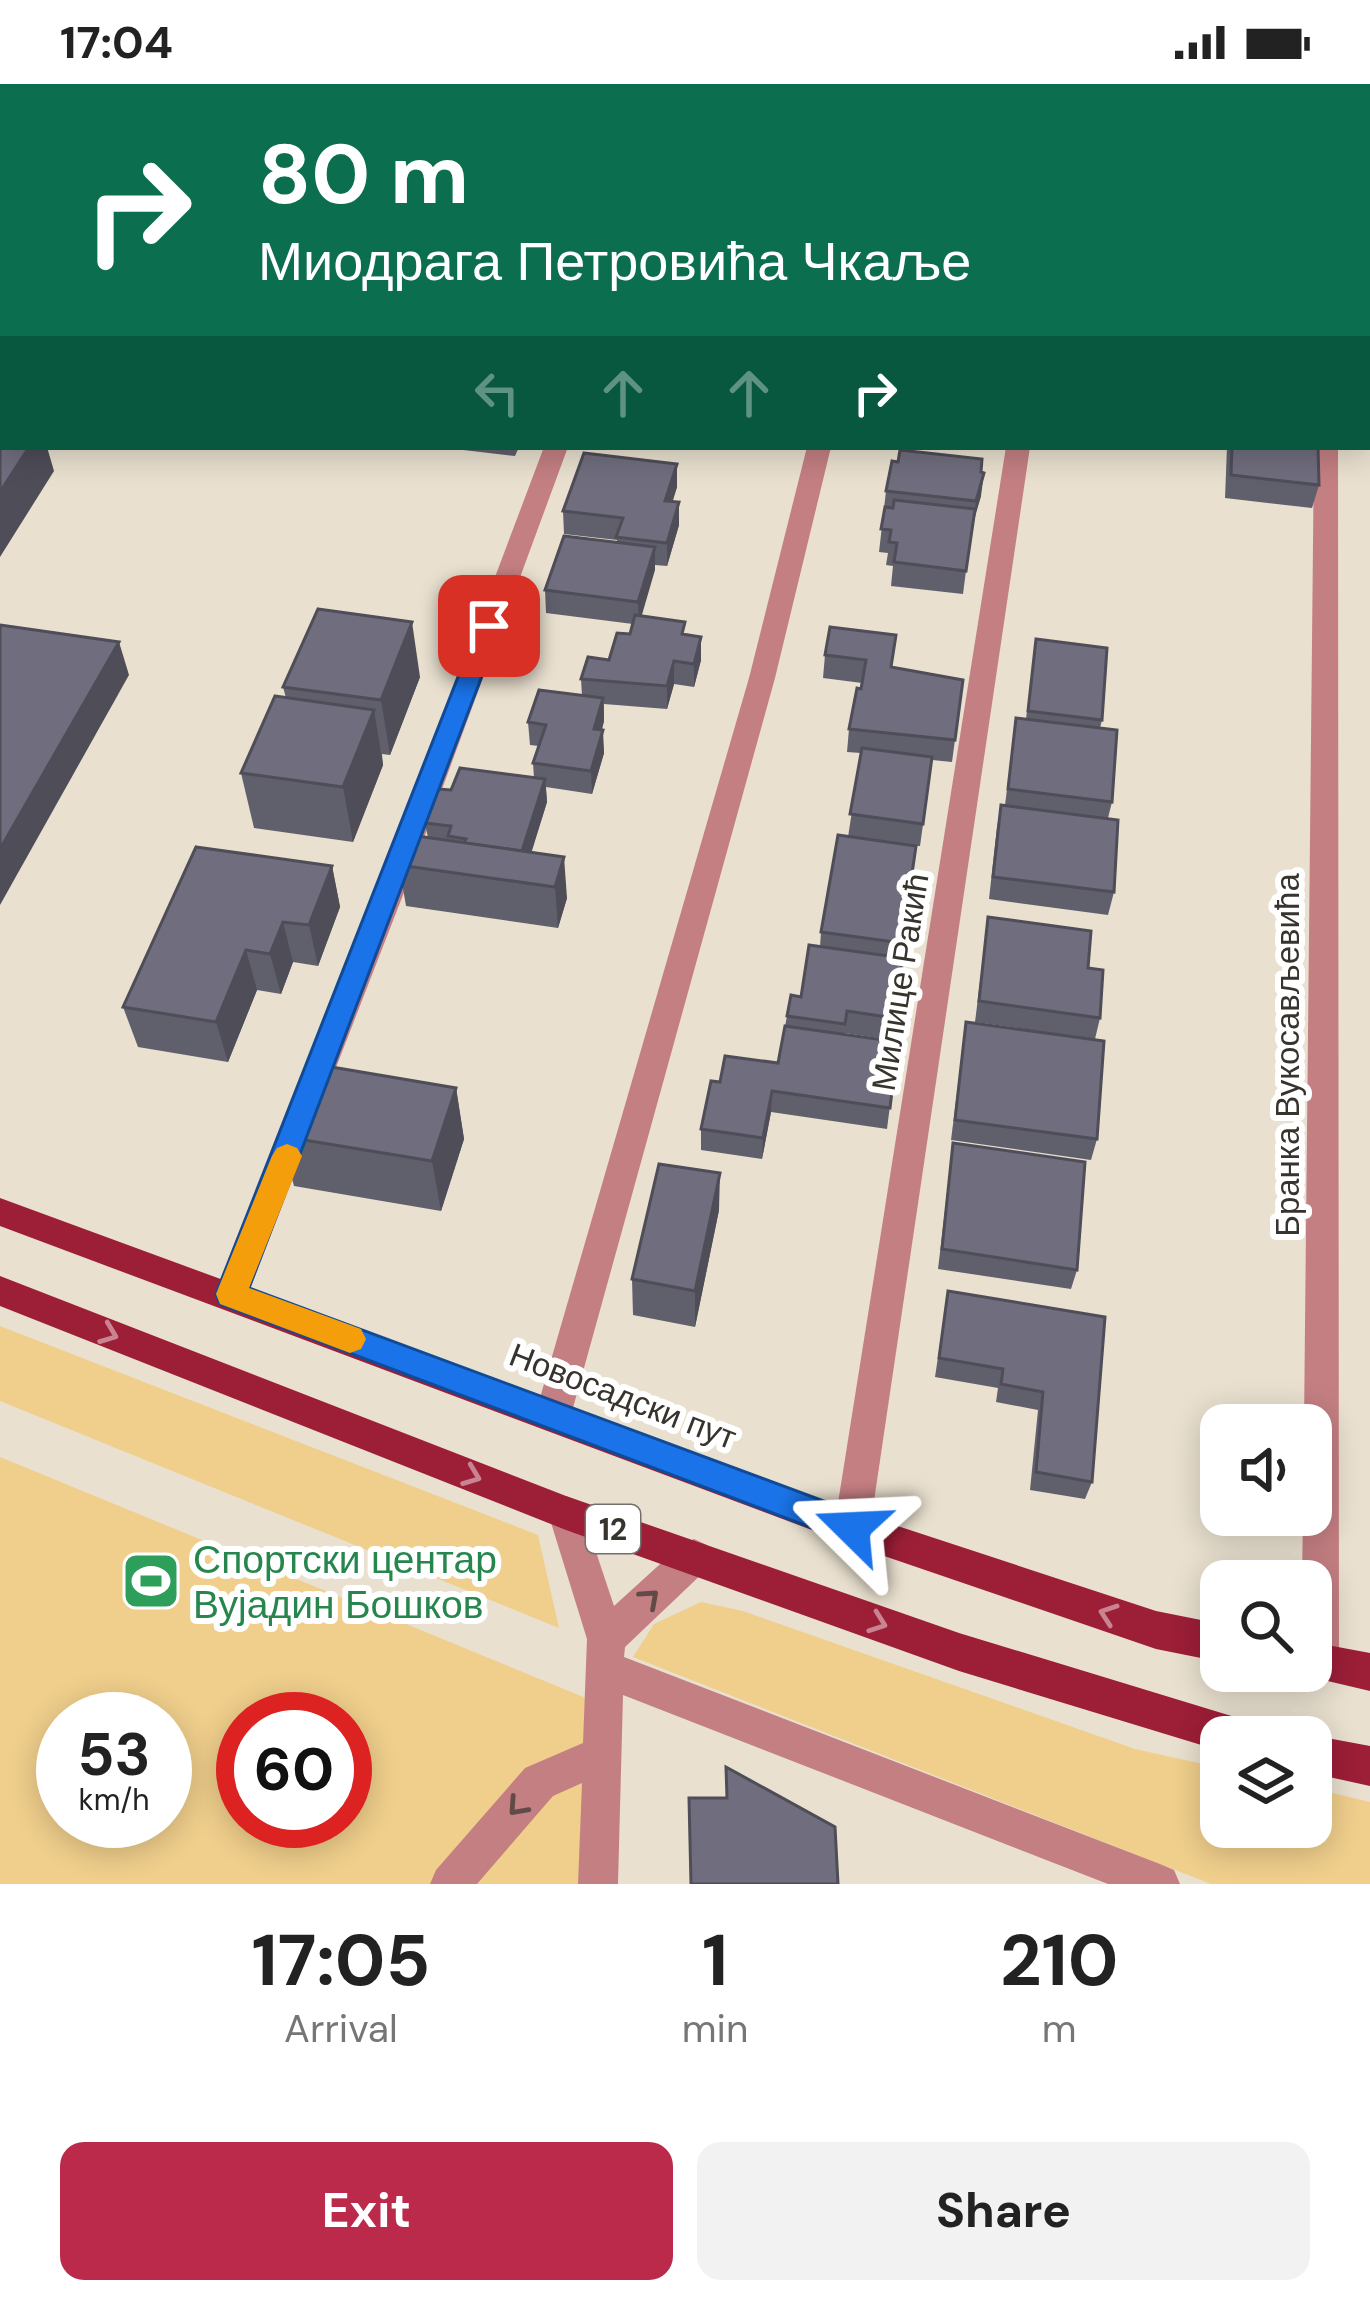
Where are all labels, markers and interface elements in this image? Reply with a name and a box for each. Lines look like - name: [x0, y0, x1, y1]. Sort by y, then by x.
- text: 17:04: [60, 13, 173, 72]
- text: 80 m: [258, 120, 469, 229]
- icon: right: [60, 132, 216, 288]
- text: Миодрага Петровића Чкаље: [258, 226, 971, 297]
- icon: left: [464, 360, 530, 426]
- icon: ahead: [590, 360, 656, 426]
- icon: ahead: [716, 360, 782, 426]
- icon: right: [842, 360, 908, 426]
- pin: [438, 575, 540, 677]
- icon: arrive: [456, 593, 522, 659]
- street label: Милице Ракић: [862, 870, 938, 1094]
- street label: Бранка Вукосављевића: [1266, 873, 1309, 1237]
- one-way arrow: [97, 1320, 118, 1344]
- street label: Новосадски пут: [504, 1333, 742, 1459]
- map controls: [1200, 1404, 1332, 1848]
- button: sound: [1200, 1404, 1332, 1536]
- one-way arrow: [461, 1462, 482, 1487]
- position arrow: [789, 1465, 915, 1591]
- road number: 12: [586, 1505, 640, 1553]
- place label: Спортски центар Вујадин Бошков: [193, 1534, 497, 1630]
- sports icon: Спортски центар Вујадин Бошков: [120, 1550, 182, 1612]
- button: search: [1200, 1560, 1332, 1692]
- one-way arrow: [636, 1591, 657, 1612]
- one-way arrow: [1098, 1603, 1119, 1628]
- one-way arrow: [867, 1609, 888, 1633]
- speed limit sign: 60: [216, 1692, 372, 1848]
- text: 53: [77, 1715, 151, 1794]
- button: layers: [1200, 1716, 1332, 1848]
- text: km/h: [79, 1780, 149, 1819]
- one-way arrow: [510, 1794, 531, 1815]
- text: 17:05: [252, 1914, 430, 2007]
- text: 1: [702, 1914, 728, 2007]
- text: 210: [1000, 1914, 1118, 2007]
- text: Arrival: [284, 2003, 398, 2054]
- text: min: [682, 2003, 748, 2054]
- text: m: [1042, 2003, 1077, 2054]
- button: Exit: [60, 2142, 673, 2280]
- button: Share: [697, 2142, 1310, 2280]

